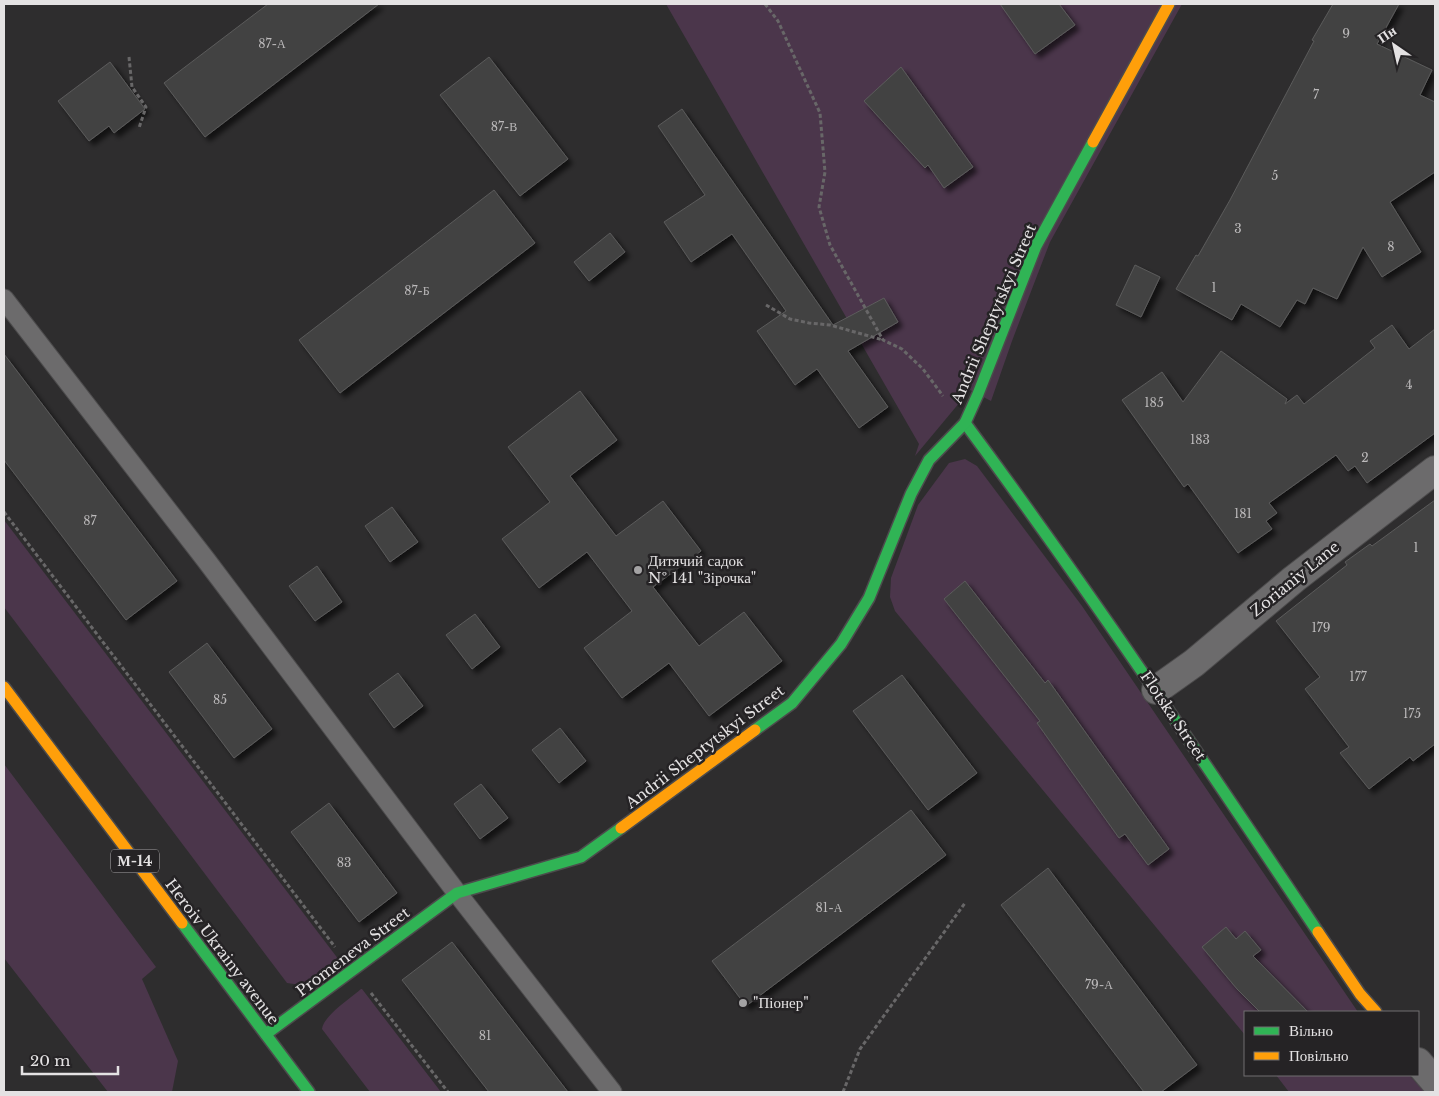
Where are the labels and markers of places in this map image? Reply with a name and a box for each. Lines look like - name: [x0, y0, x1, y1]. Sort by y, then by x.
- place label: Дитячий садок № 141 "Зірочка": [648, 551, 756, 587]
- marker: Дитячий садок № 141 "Зірочка": [632, 564, 644, 576]
- place label: "Піонер": [753, 993, 809, 1012]
- marker: "Піонер": [737, 997, 749, 1009]

